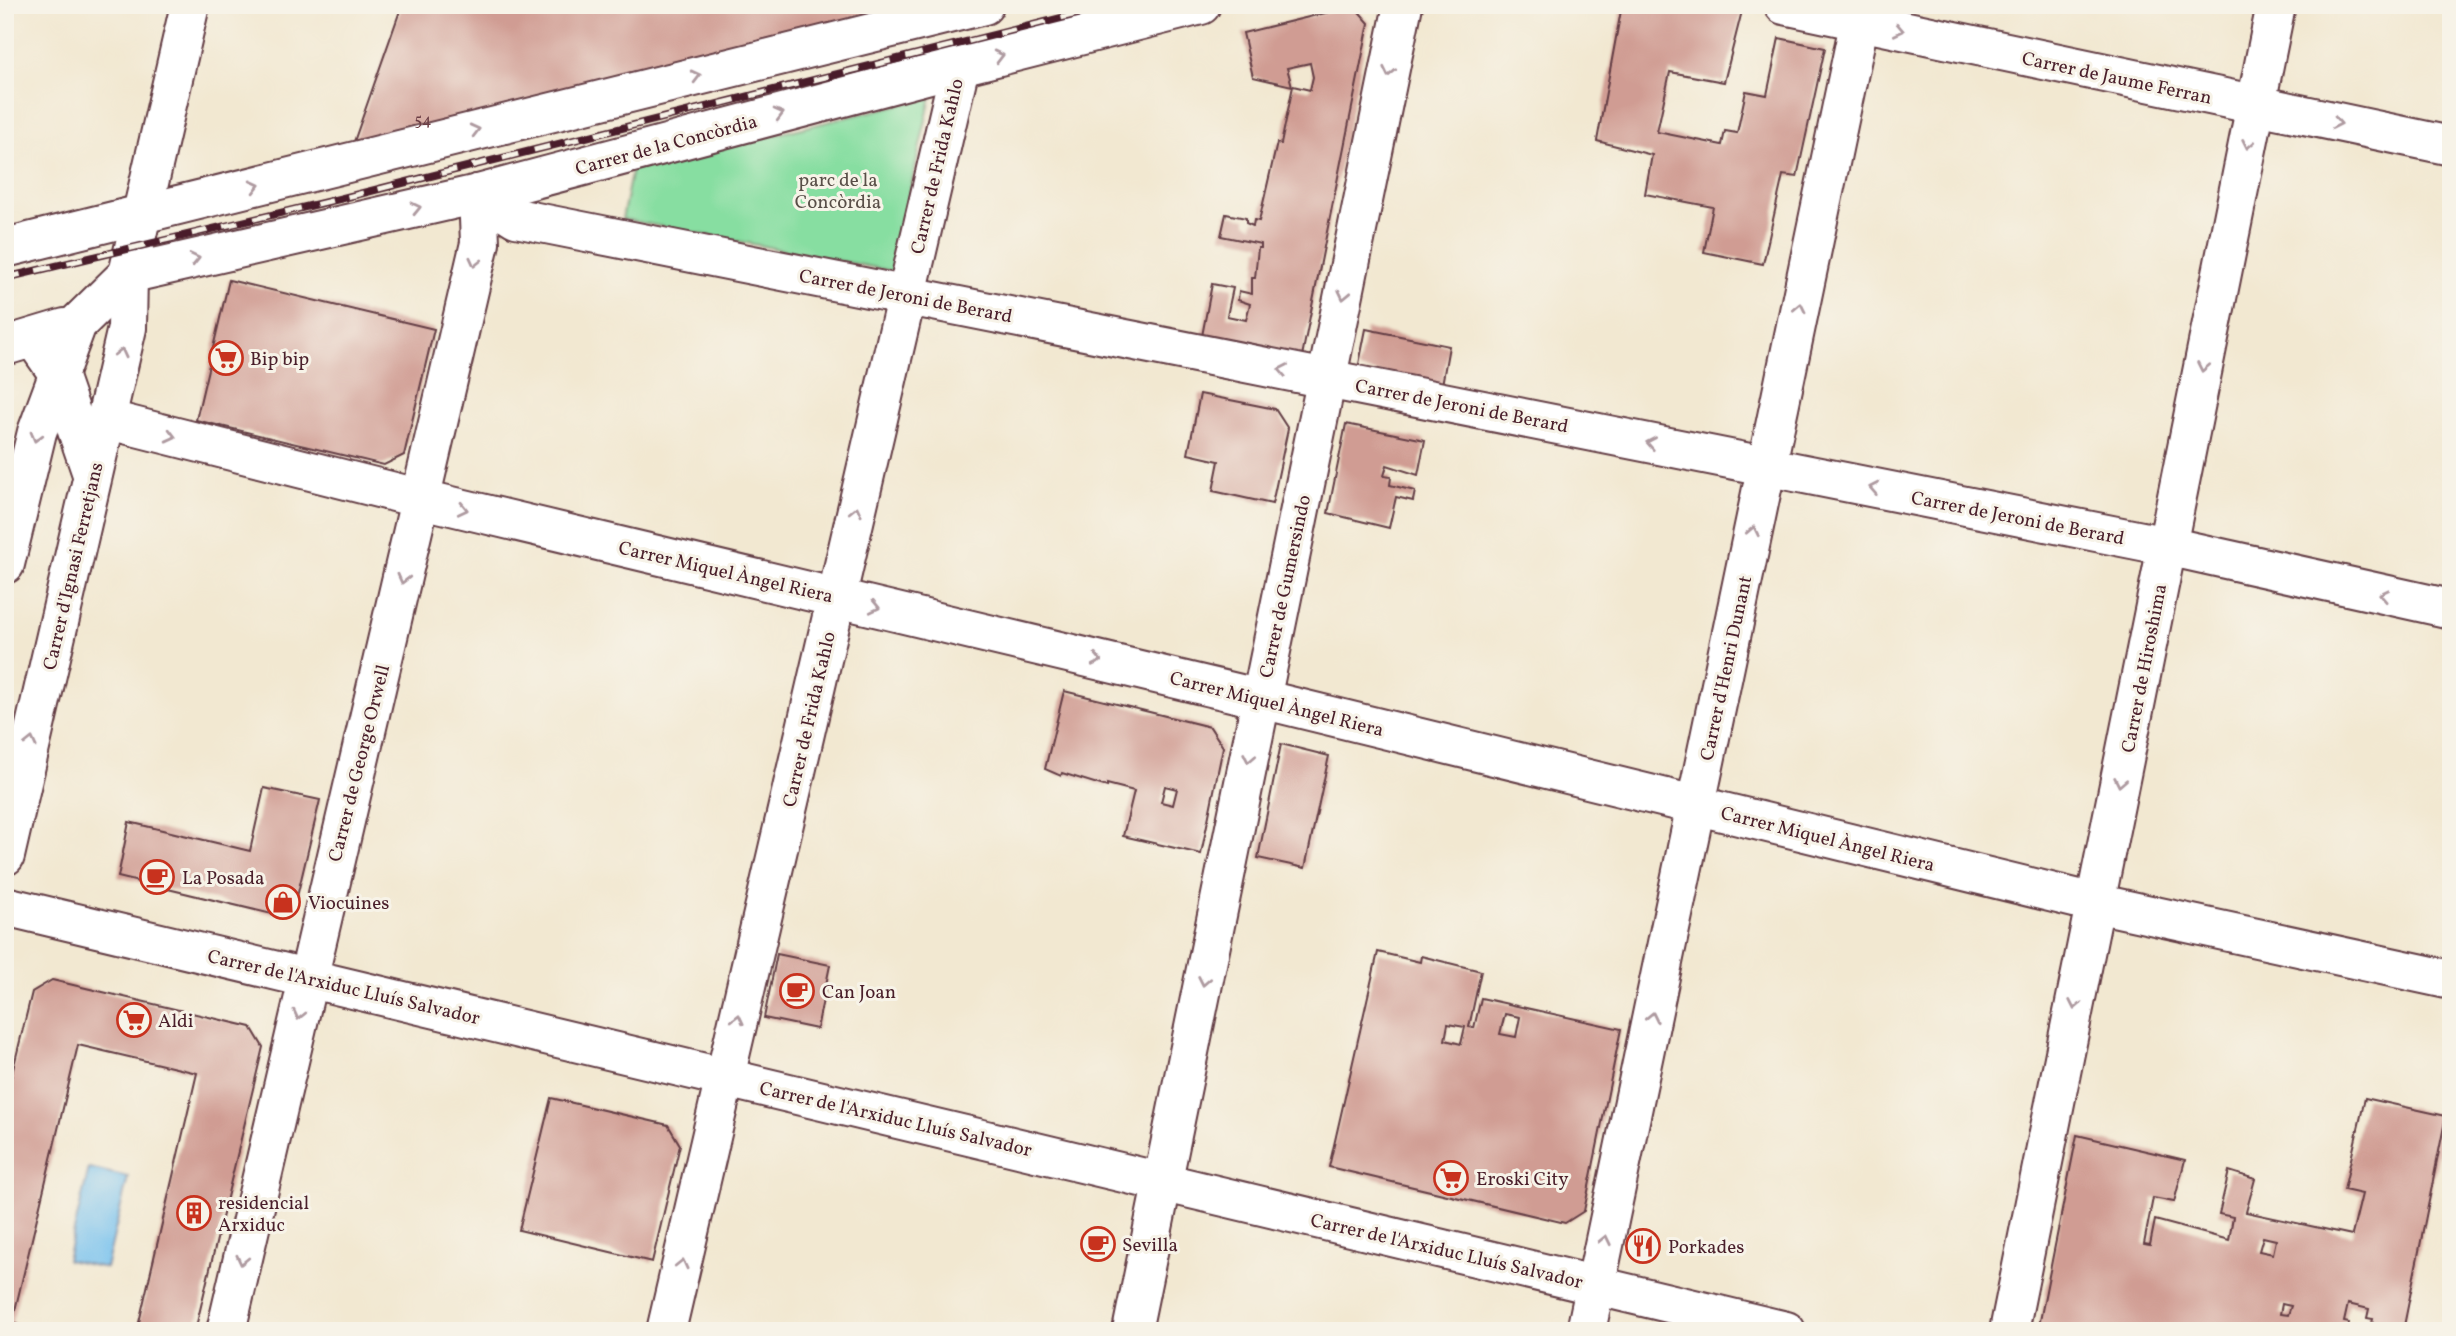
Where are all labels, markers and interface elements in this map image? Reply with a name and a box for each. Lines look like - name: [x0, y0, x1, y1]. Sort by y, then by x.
- one-way arrow: [1893, 22, 1905, 37]
- street label: Carrer de Jaume Ferran: [2019, 46, 2214, 112]
- one-way arrow: [993, 50, 1005, 64]
- one-way arrow: [1383, 66, 1398, 78]
- one-way arrow: [690, 70, 702, 84]
- street label: Carrer de Frida Kahlo: [905, 76, 971, 257]
- one-way arrow: [773, 108, 785, 122]
- street label: Carrer de la Concòrdia: [573, 109, 760, 183]
- house number: 54: [414, 110, 432, 132]
- one-way arrow: [2331, 115, 2343, 130]
- one-way arrow: [469, 124, 481, 138]
- one-way arrow: [2242, 138, 2257, 150]
- park label: parc de la Concòrdia: [795, 168, 881, 216]
- one-way arrow: [249, 180, 261, 194]
- one-way arrow: [410, 202, 422, 217]
- one-way arrow: [189, 253, 201, 267]
- one-way arrow: [469, 256, 484, 268]
- street label: Carrer de Jeroni de Berard: [797, 264, 1014, 330]
- one-way arrow: [1337, 289, 1352, 301]
- one-way arrow: [1791, 302, 1806, 314]
- supermarket icon: Bip bip: [207, 339, 245, 377]
- one-way arrow: [113, 347, 127, 359]
- place label: Bip bip: [250, 347, 309, 373]
- one-way arrow: [2197, 361, 2212, 373]
- one-way arrow: [1277, 363, 1289, 378]
- street label: Carrer de Jeroni de Berard: [1353, 374, 1570, 440]
- one-way arrow: [165, 428, 177, 442]
- one-way arrow: [30, 431, 44, 443]
- one-way arrow: [1645, 437, 1657, 452]
- street label: Carrer d'Ignasi Ferretjans: [37, 460, 111, 673]
- one-way arrow: [1868, 481, 1880, 496]
- street label: Carrer de Jeroni de Berard: [1909, 486, 2126, 552]
- street label: Carrer de Gumersindo: [1254, 493, 1318, 680]
- one-way arrow: [457, 501, 469, 515]
- one-way arrow: [848, 505, 863, 517]
- one-way arrow: [1745, 525, 1760, 537]
- street label: Carrer Miquel Àngel Riera: [616, 536, 835, 610]
- one-way arrow: [397, 573, 411, 585]
- street label: Carrer d'Henri Dunant: [1695, 573, 1759, 763]
- street label: Carrer de Hiroshima: [2116, 582, 2174, 755]
- one-way arrow: [2378, 588, 2390, 603]
- one-way arrow: [869, 599, 881, 613]
- street label: Carrer de Frida Kahlo: [777, 629, 843, 810]
- one-way arrow: [1091, 652, 1103, 666]
- street label: Carrer de George Orwell: [323, 662, 397, 865]
- street label: Carrer Miquel Àngel Riera: [1167, 666, 1386, 744]
- one-way arrow: [23, 736, 38, 748]
- one-way arrow: [1242, 752, 1257, 764]
- one-way arrow: [2113, 776, 2128, 788]
- street label: Carrer Miquel Àngel Riera: [1718, 801, 1937, 879]
- cafe icon: La Posada: [138, 858, 176, 896]
- place label: La Posada: [182, 866, 264, 892]
- shop icon: Viocuines: [264, 883, 302, 921]
- place label: Viocuines: [308, 891, 389, 917]
- street label: Carrer de l'Arxiduc Lluís Salvador: [205, 944, 482, 1032]
- cafe icon: Can Joan: [778, 972, 816, 1010]
- one-way arrow: [1197, 975, 1212, 987]
- place label: Can Joan: [822, 980, 896, 1006]
- one-way arrow: [2068, 999, 2083, 1011]
- supermarket icon: Aldi: [115, 1001, 153, 1039]
- place label: Aldi: [158, 1009, 194, 1035]
- one-way arrow: [292, 1009, 307, 1021]
- one-way arrow: [1643, 1011, 1658, 1023]
- one-way arrow: [730, 1013, 744, 1025]
- street label: Carrer de l'Arxiduc Lluís Salvador: [757, 1076, 1034, 1164]
- supermarket icon: Eroski City: [1432, 1159, 1470, 1197]
- place label: Eroski City: [1476, 1167, 1569, 1193]
- place label: residencial Arxiduc: [218, 1191, 310, 1239]
- building icon: residencial Arxiduc: [175, 1194, 213, 1232]
- street label: Carrer de l'Arxiduc Lluís Salvador: [1308, 1208, 1585, 1296]
- cafe icon: Sevilla: [1079, 1225, 1117, 1263]
- restaurant icon: Porkades: [1624, 1227, 1662, 1265]
- place label: Sevilla: [1122, 1233, 1178, 1259]
- one-way arrow: [1597, 1234, 1612, 1246]
- place label: Porkades: [1668, 1235, 1744, 1261]
- one-way arrow: [236, 1254, 251, 1266]
- one-way arrow: [673, 1258, 688, 1270]

